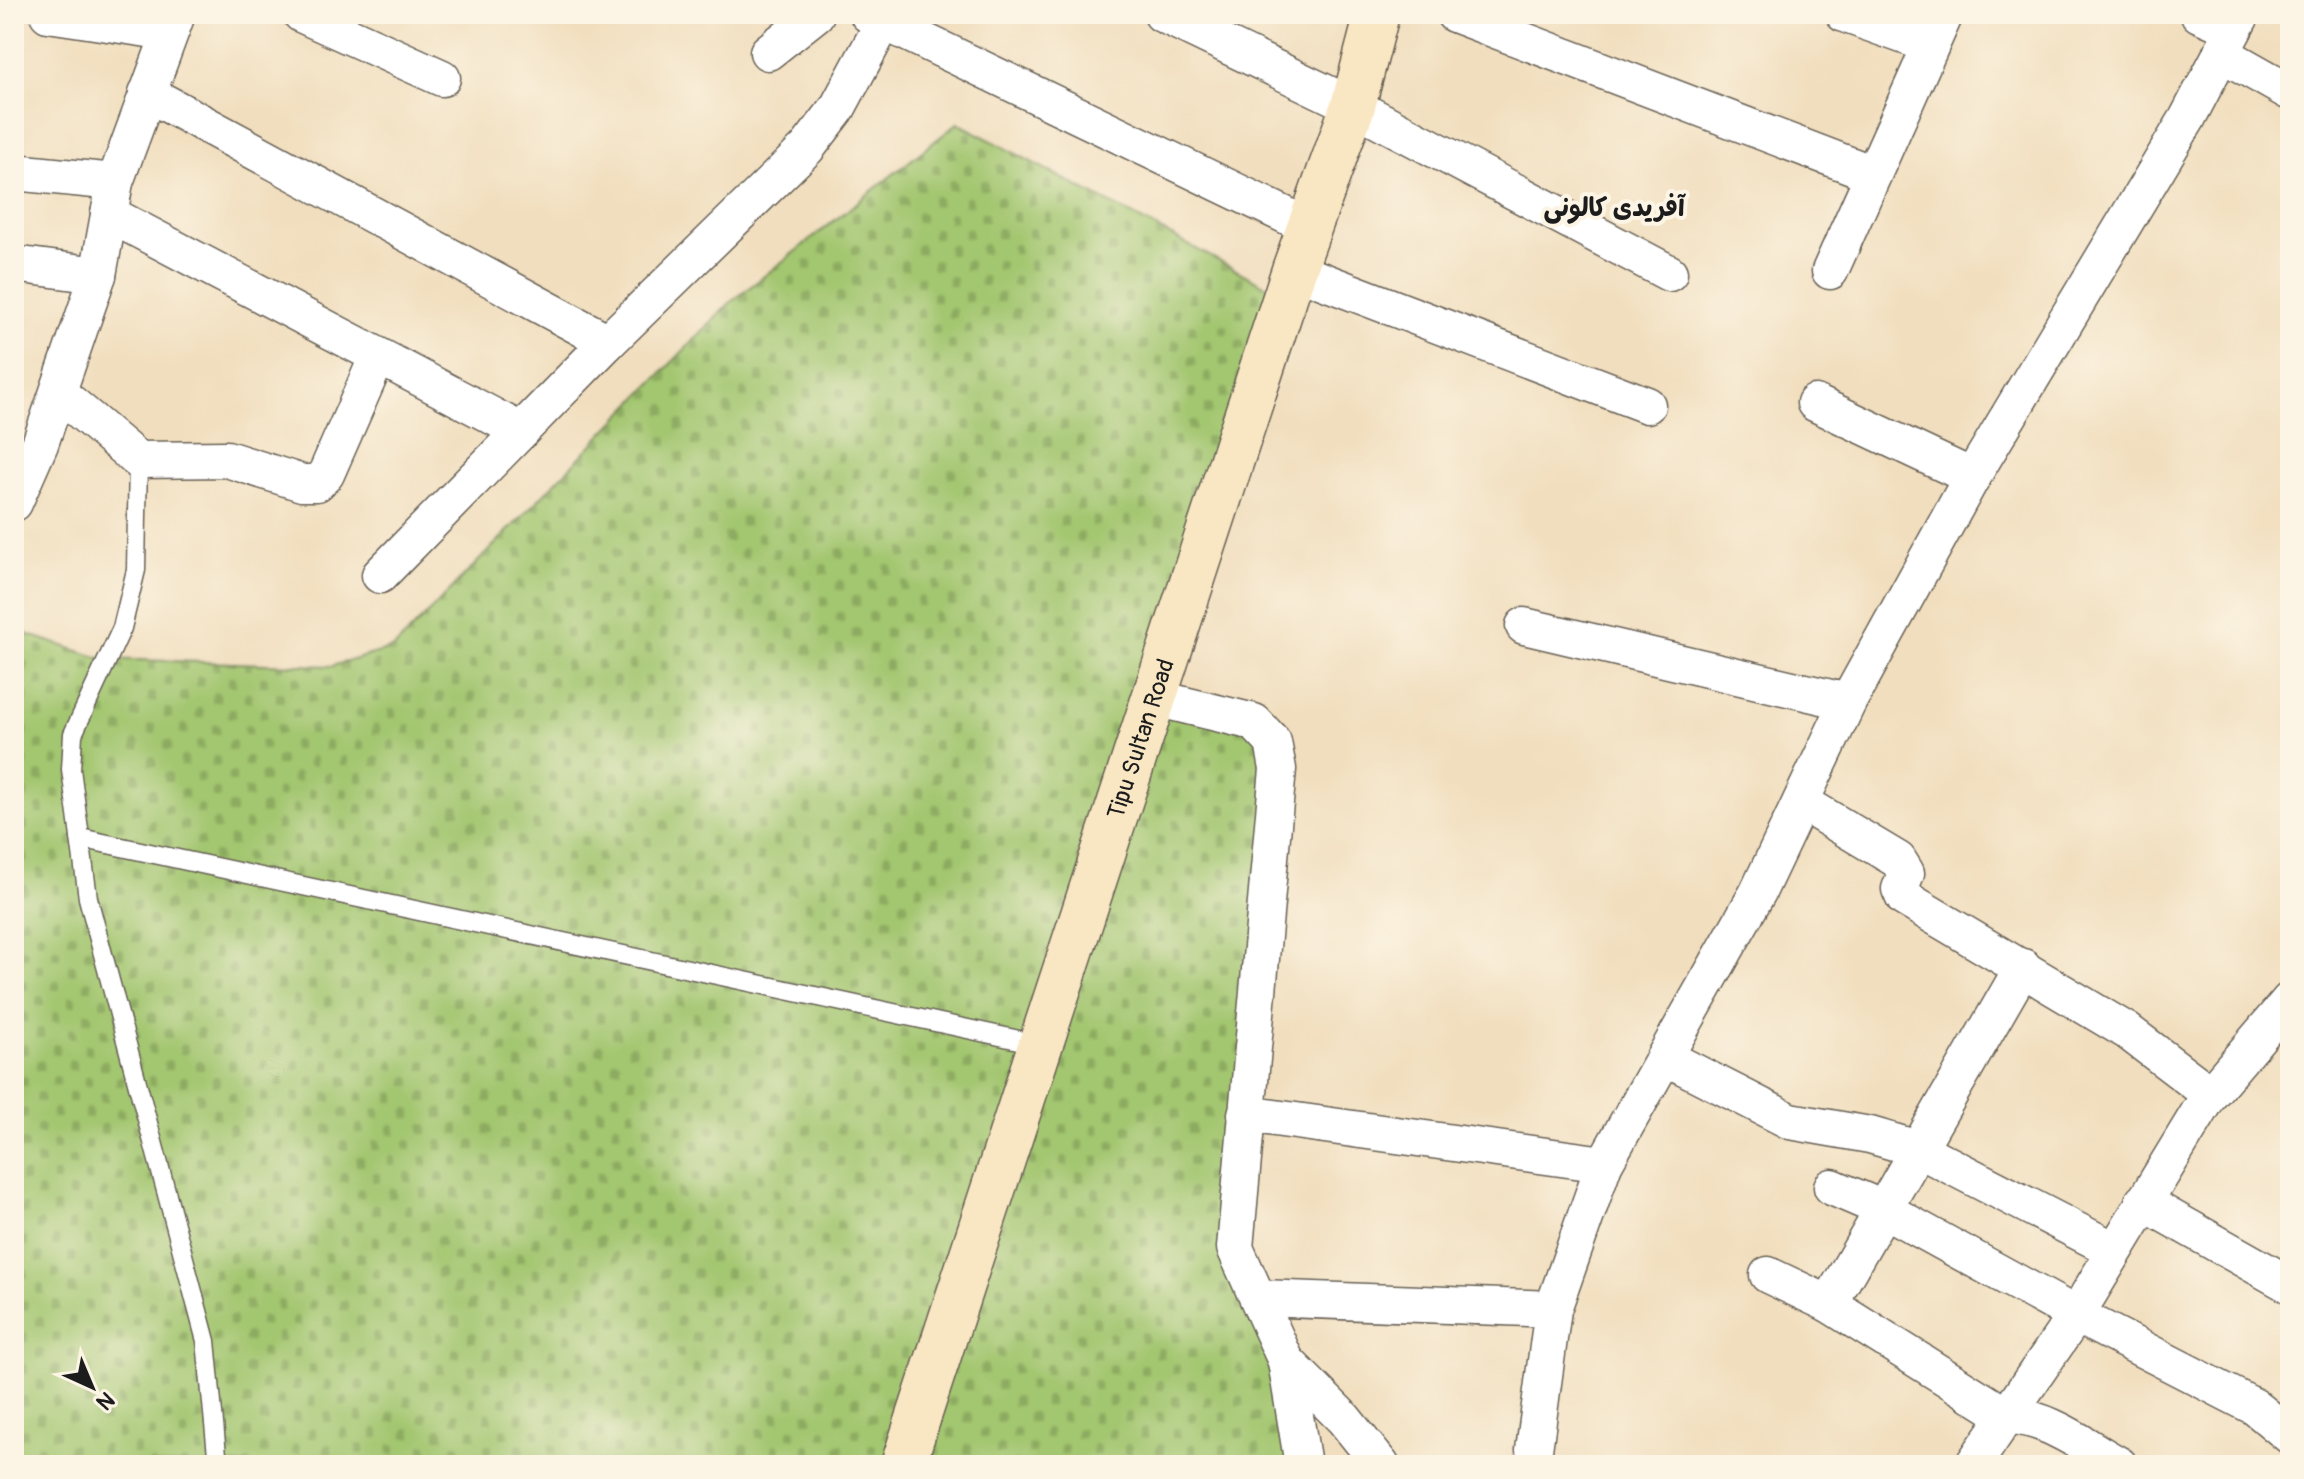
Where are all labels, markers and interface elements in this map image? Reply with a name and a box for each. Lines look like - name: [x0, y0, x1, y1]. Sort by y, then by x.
- district label: آفریدی کالونی: [1543, 192, 1687, 224]
- street label: Tipu Sultan Road: [1101, 655, 1181, 823]
- north arrow: [52, 1347, 132, 1427]
- text: N: [90, 1385, 120, 1416]

